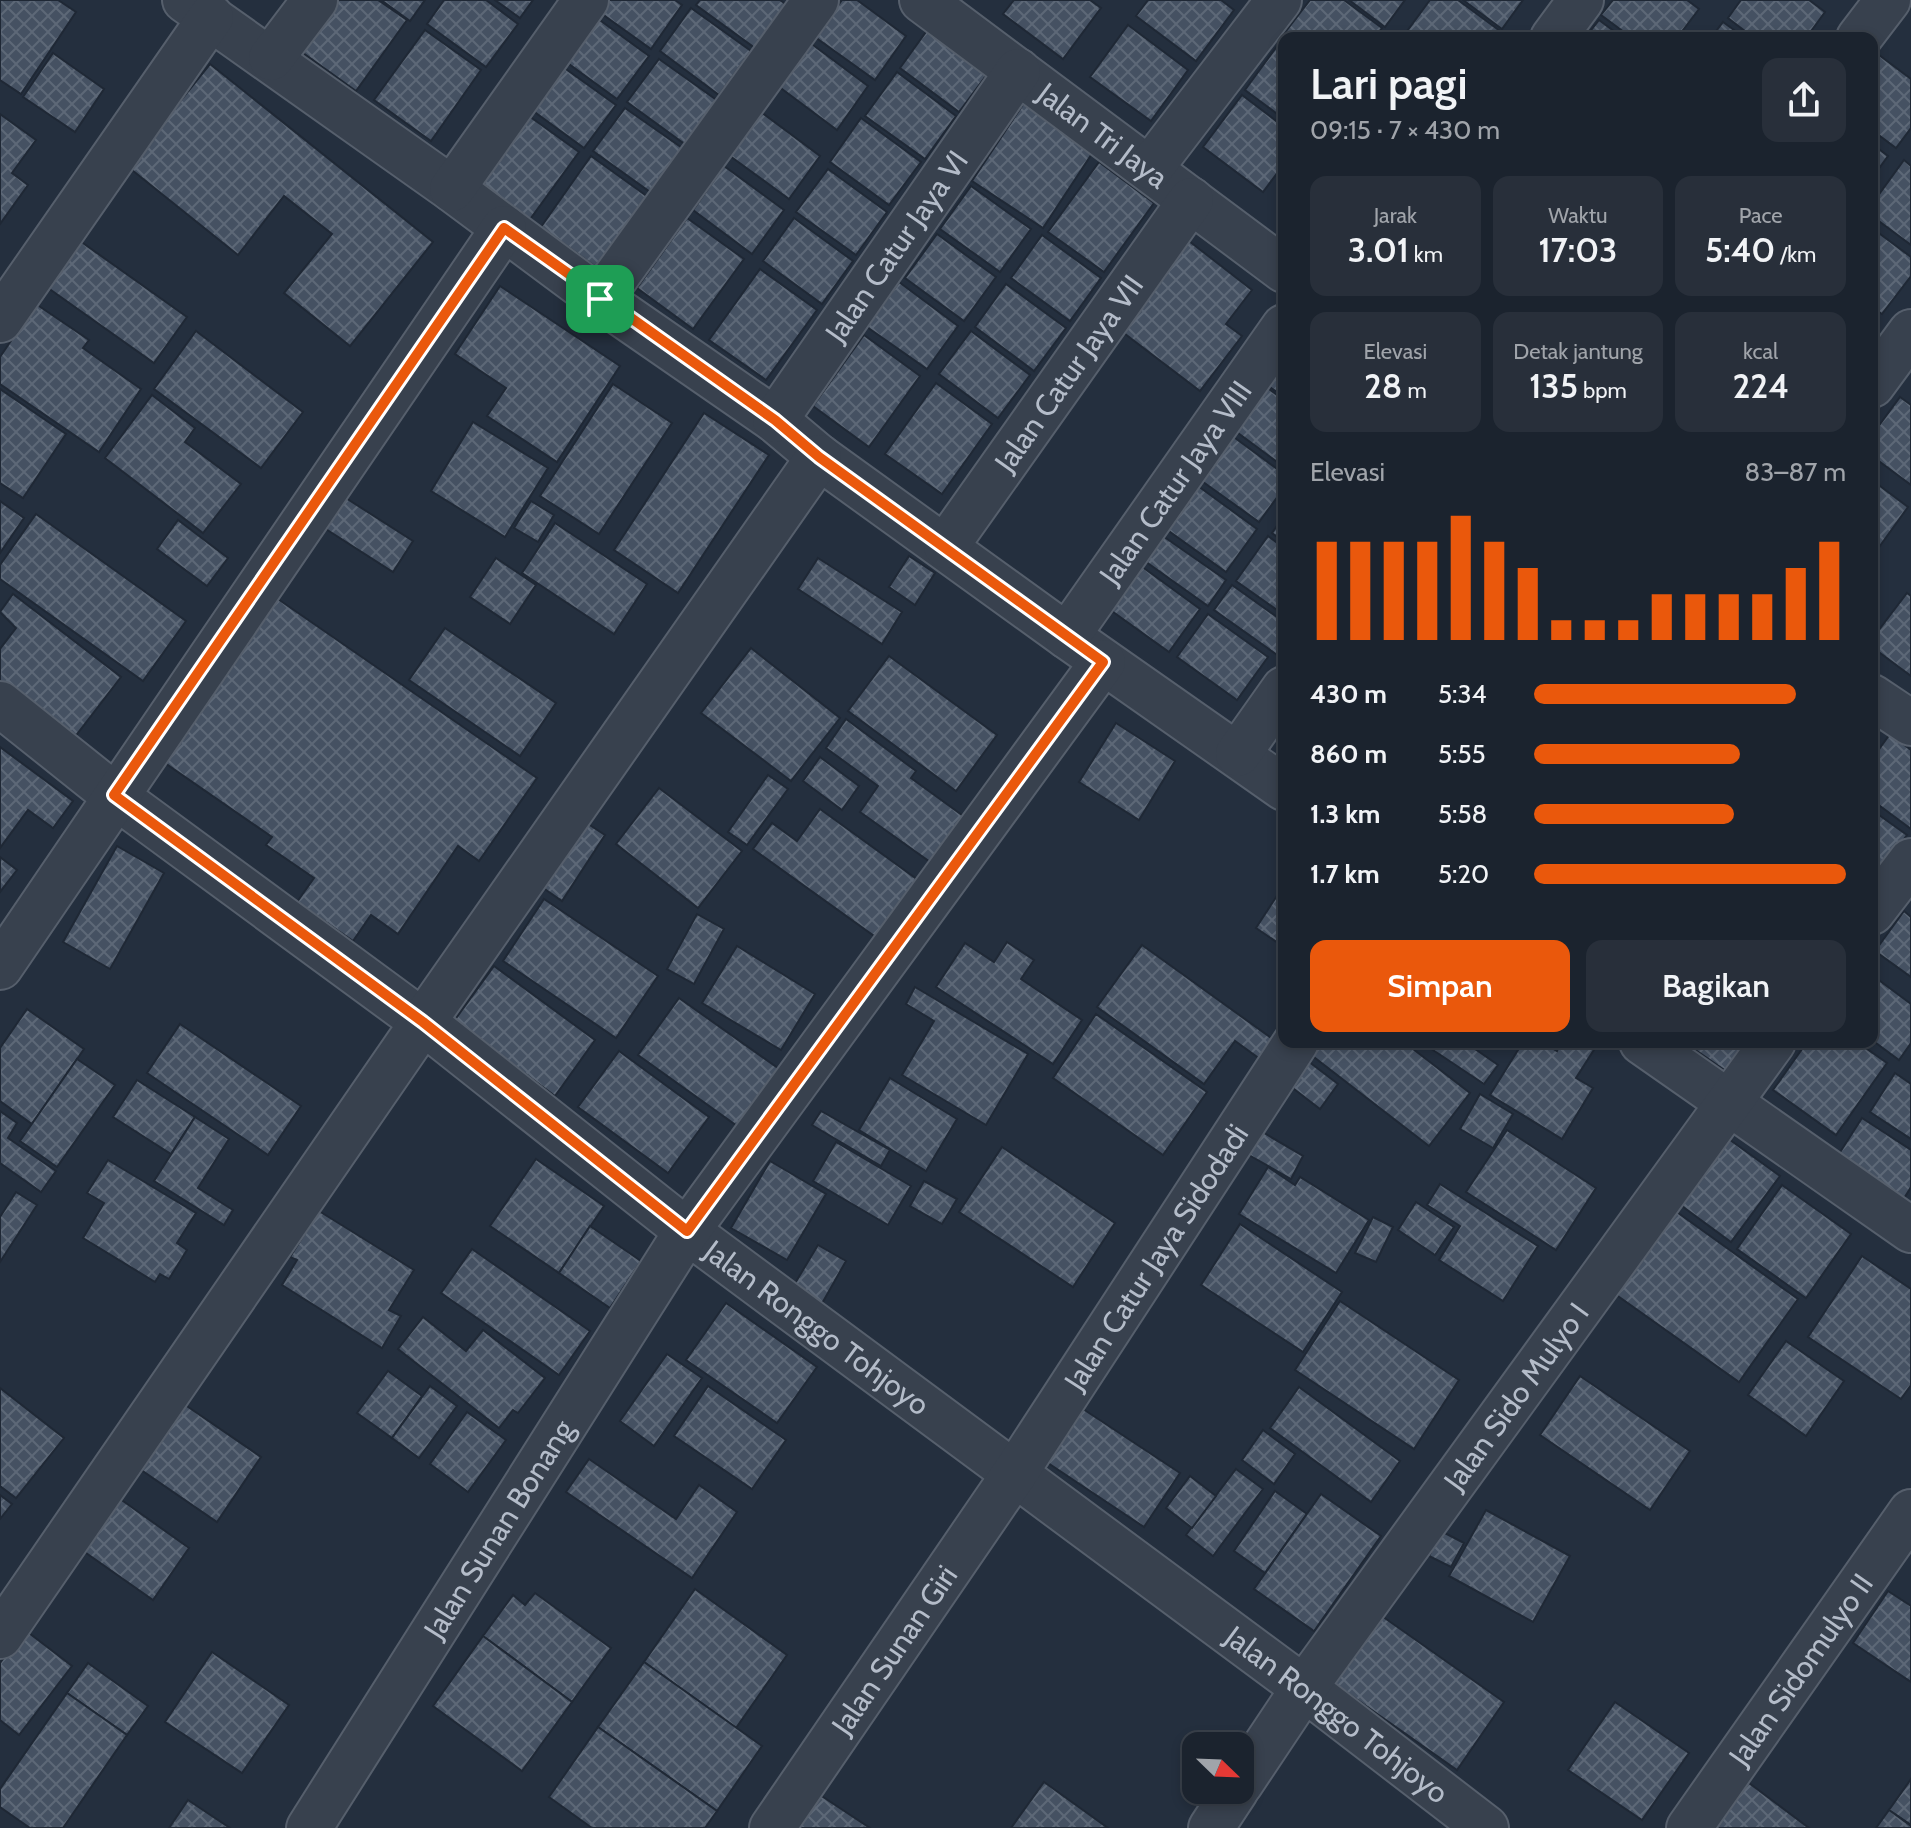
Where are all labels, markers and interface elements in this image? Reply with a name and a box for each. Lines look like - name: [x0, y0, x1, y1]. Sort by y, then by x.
- text: Lari pagi: [1310, 57, 1468, 110]
- button: share: [1762, 58, 1846, 142]
- street label: Jalan Tri Jaya: [1030, 74, 1176, 196]
- text: 09:15 · 7 × 430 m: [1310, 114, 1500, 146]
- street label: Jalan Catur Jaya VI: [816, 143, 976, 350]
- text: Jarak: [1374, 202, 1417, 229]
- text: Waktu: [1548, 202, 1608, 229]
- text: Pace: [1739, 202, 1783, 229]
- text: 3.01: [1348, 229, 1409, 271]
- text: 17:03: [1539, 229, 1617, 271]
- text: 5:40: [1705, 229, 1775, 271]
- text: km: [1409, 241, 1443, 268]
- text: /km: [1775, 241, 1816, 268]
- pin: [566, 265, 634, 333]
- street label: Jalan Catur Jaya VII: [986, 267, 1151, 479]
- icon: arrive: [578, 277, 622, 321]
- text: Elevasi: [1364, 338, 1427, 365]
- text: Detak jantung: [1513, 338, 1643, 365]
- text: kcal: [1743, 338, 1778, 365]
- text: 28: [1364, 365, 1402, 407]
- text: 135: [1529, 365, 1578, 407]
- text: 224: [1732, 365, 1789, 407]
- street label: Jalan Catur Jaya VIII: [1090, 373, 1259, 592]
- text: m: [1402, 377, 1427, 404]
- text: bpm: [1578, 377, 1627, 404]
- text: Elevasi: [1310, 456, 1385, 488]
- text: 83–87 m: [1745, 456, 1846, 488]
- text: 430 m: [1310, 678, 1387, 710]
- text: 5:34: [1438, 678, 1487, 710]
- text: 860 m: [1310, 738, 1387, 770]
- text: 5:55: [1438, 738, 1486, 770]
- text: 1.3 km: [1310, 798, 1380, 830]
- text: 5:58: [1438, 798, 1487, 830]
- text: 1.7 km: [1310, 858, 1380, 890]
- text: 5:20: [1438, 858, 1489, 890]
- button: Simpan: [1310, 940, 1570, 1032]
- button: Bagikan: [1586, 940, 1846, 1032]
- street label: Jalan Catur Jaya Sidodadi: [1055, 1117, 1256, 1398]
- street label: Jalan Ronggo Tohjoyo: [696, 1231, 937, 1423]
- street label: Jalan Sido Mulyo I: [1435, 1295, 1596, 1498]
- street label: Jalan Sunan Bonang: [415, 1412, 582, 1646]
- street label: Jalan Sunan Giri: [823, 1558, 965, 1742]
- street label: Jalan Sidomulyo II: [1720, 1566, 1881, 1773]
- street label: Jalan Ronggo Tohjoyo: [1217, 1617, 1456, 1811]
- north arrow: [1182, 1732, 1254, 1804]
- map controls: [1182, 1732, 1254, 1804]

